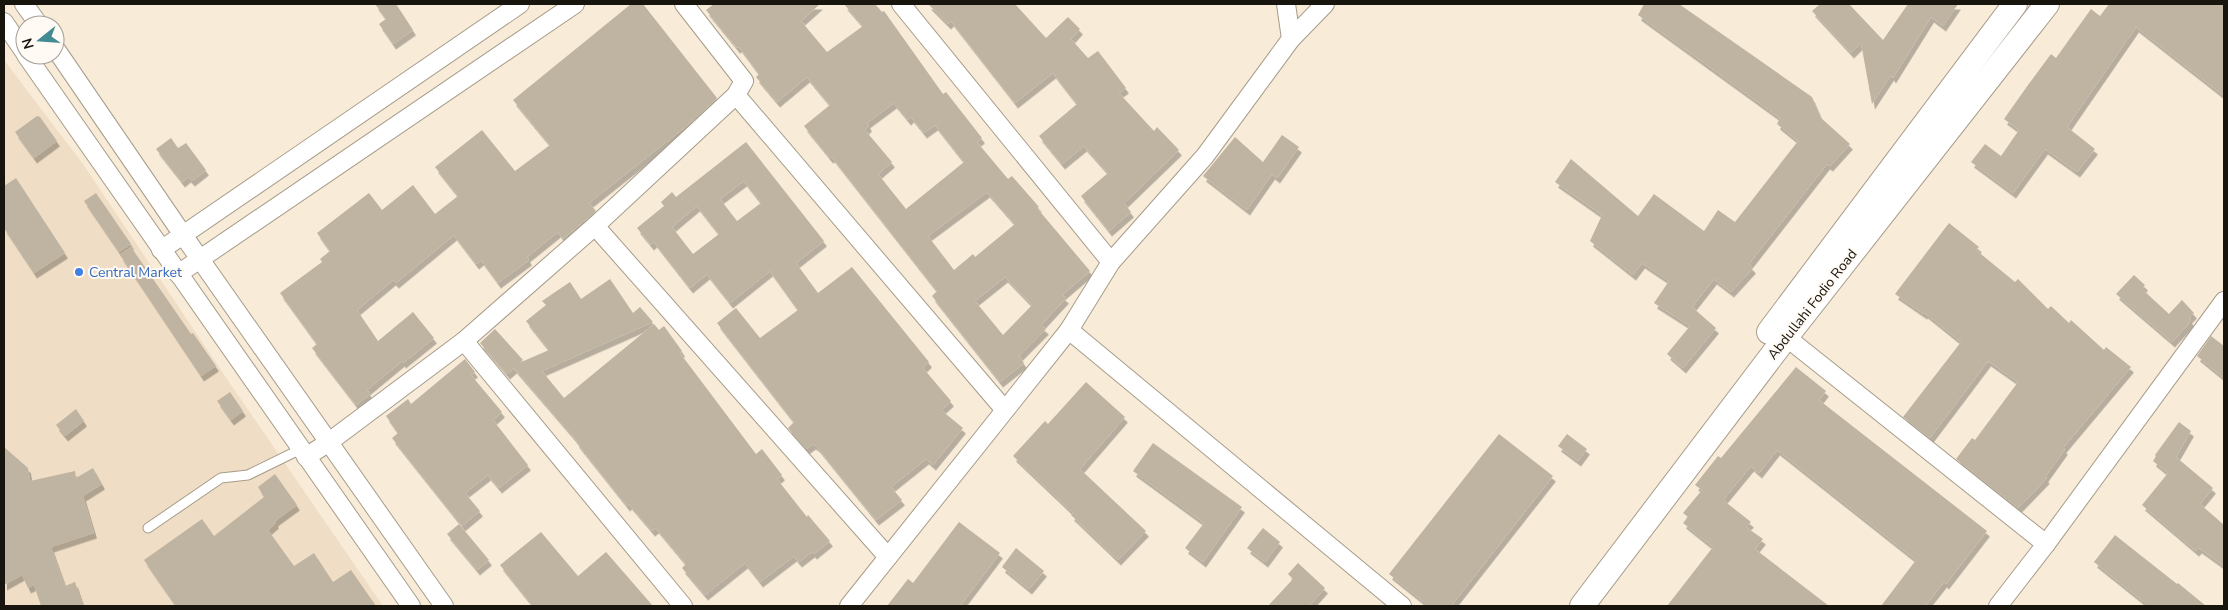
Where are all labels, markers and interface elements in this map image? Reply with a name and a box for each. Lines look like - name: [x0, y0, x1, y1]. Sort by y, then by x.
- north arrow: [15, 15, 65, 65]
- text: N: [17, 36, 39, 51]
- street label: Abdullahi Fodio Road: [1763, 245, 1862, 364]
- place label: Central Market: [89, 263, 182, 282]
- marker: Central Market: [73, 266, 85, 278]

